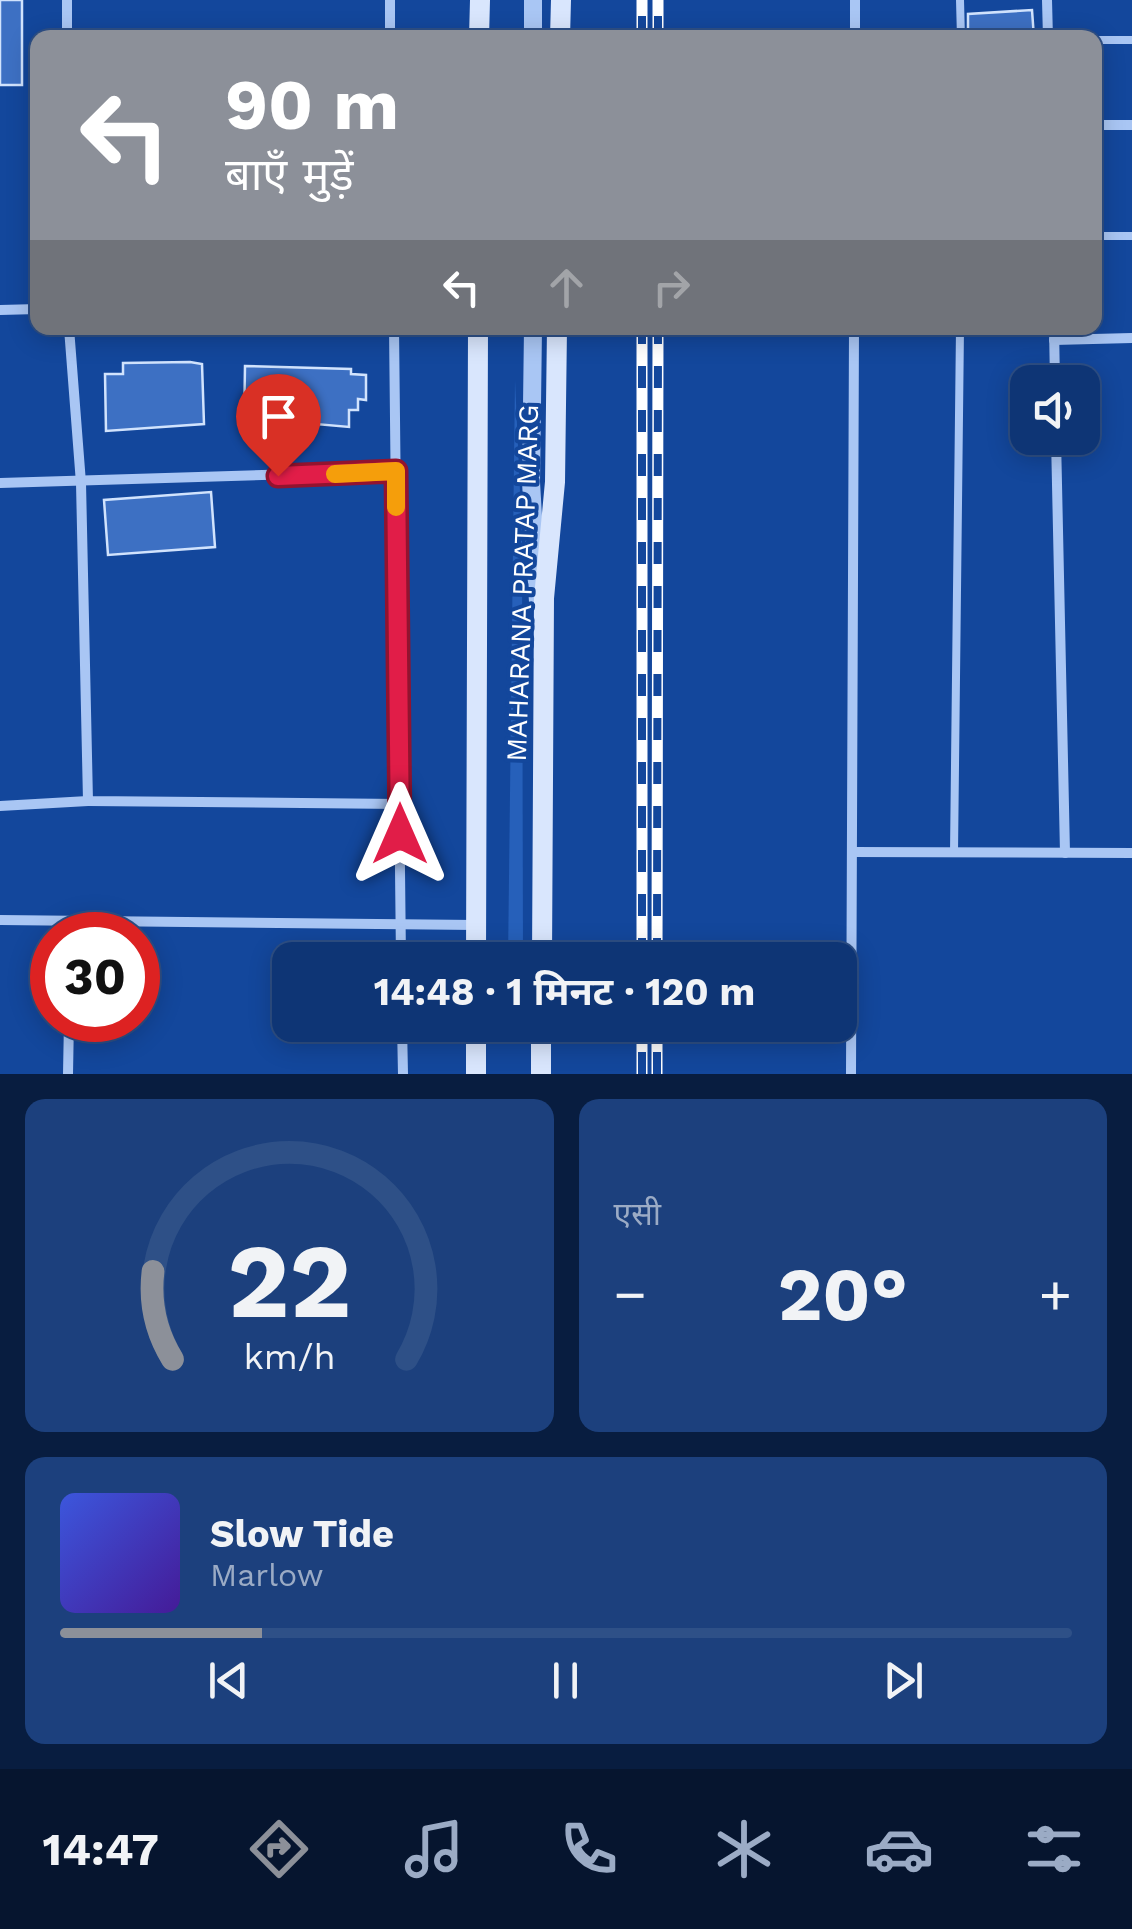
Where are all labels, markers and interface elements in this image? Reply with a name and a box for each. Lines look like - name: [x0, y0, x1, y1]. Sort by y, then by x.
- text: 90 m: [225, 64, 399, 146]
- icon: left: [60, 70, 190, 200]
- text: बाएँ मुड़ें: [225, 148, 354, 201]
- icon: left: [434, 260, 489, 315]
- icon: ahead: [539, 260, 594, 315]
- icon: right: [644, 260, 699, 315]
- map controls: [1010, 365, 1100, 455]
- button: sound: [1010, 365, 1100, 455]
- pin: [236, 374, 321, 477]
- icon: arrive: [251, 389, 306, 444]
- street label: MAHARANA PRATAP MARG: [500, 404, 545, 762]
- position arrow: [348, 782, 452, 886]
- speed limit sign: 30: [30, 912, 160, 1042]
- text: 14:48 · 1 मिनट · 120 m: [374, 970, 755, 1014]
- text: एसी: [614, 1195, 661, 1233]
- text: 22: [227, 1220, 351, 1342]
- text: 20°: [778, 1250, 908, 1338]
- text: −: [614, 1262, 647, 1326]
- text: +: [1039, 1262, 1072, 1326]
- text: km/h: [243, 1336, 335, 1378]
- text: Slow Tide: [210, 1512, 394, 1556]
- text: Marlow: [210, 1556, 324, 1594]
- icon: previous: [201, 1653, 256, 1708]
- icon: pause: [538, 1653, 593, 1708]
- icon: next: [876, 1653, 931, 1708]
- icon: directions: [244, 1814, 314, 1884]
- icon: music: [399, 1814, 469, 1884]
- icon: phone: [554, 1814, 624, 1884]
- icon: climate: [709, 1814, 779, 1884]
- icon: car: [864, 1814, 934, 1884]
- icon: filters: [1019, 1814, 1089, 1884]
- text: 14:47: [43, 1823, 159, 1876]

